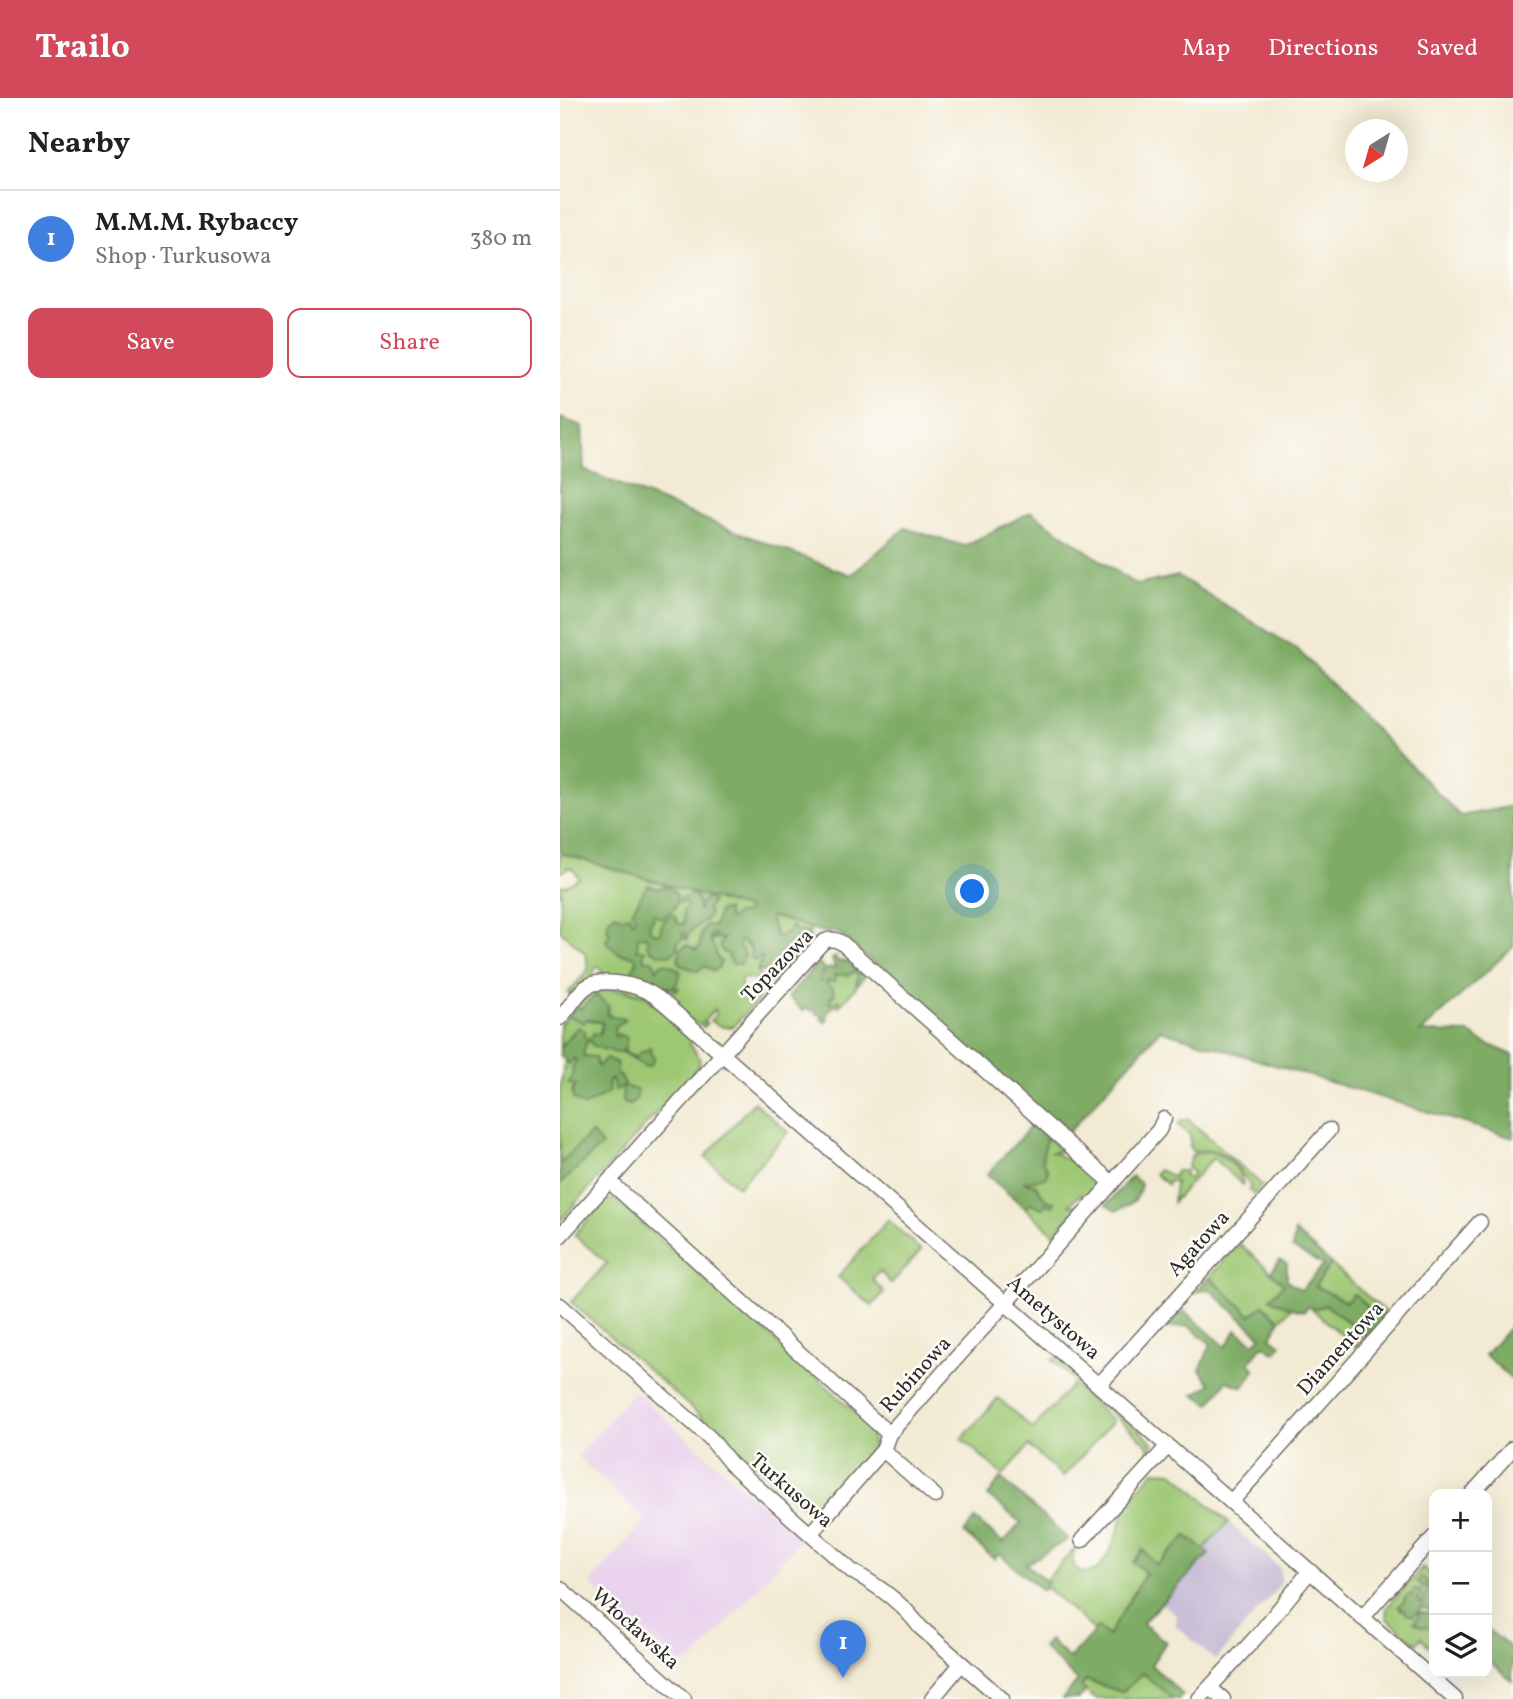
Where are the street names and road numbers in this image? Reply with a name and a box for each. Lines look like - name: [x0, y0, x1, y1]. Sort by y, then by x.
- street label: Topazowa: [735, 923, 821, 1009]
- street label: Agatowa: [1161, 1204, 1237, 1284]
- street label: Ametystowa: [1000, 1269, 1106, 1367]
- street label: Diamentowa: [1291, 1295, 1391, 1403]
- street label: Rubinowa: [874, 1330, 958, 1420]
- street label: Turkusowa: [743, 1447, 839, 1535]
- street label: Włocławska: [584, 1581, 686, 1677]

